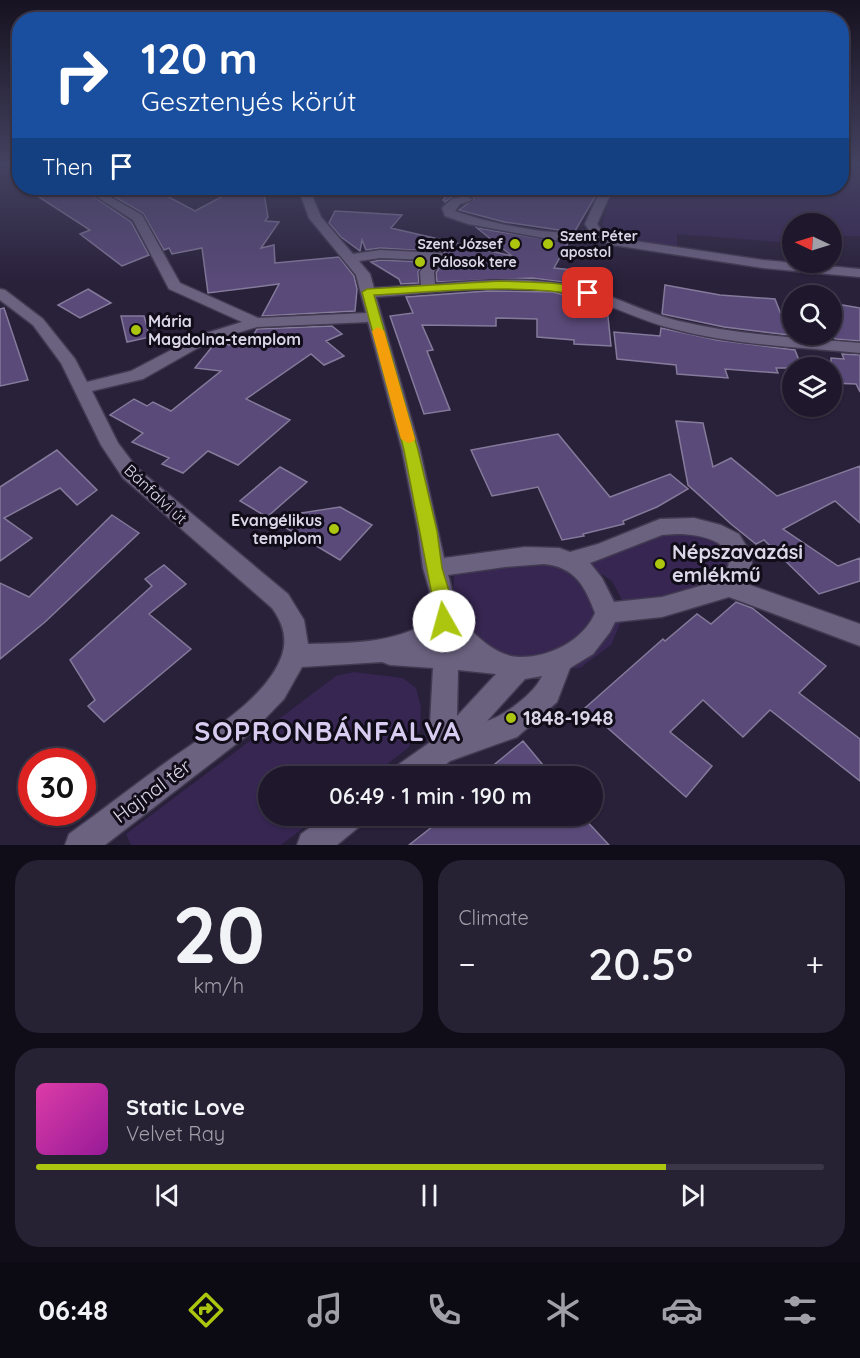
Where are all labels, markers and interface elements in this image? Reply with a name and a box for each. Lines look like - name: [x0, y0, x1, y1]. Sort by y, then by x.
- text: 120 m: [141, 32, 258, 85]
- icon: right: [42, 36, 120, 114]
- text: Gesztenyés körút: [141, 84, 357, 118]
- icon: arrive: [105, 150, 138, 183]
- text: Then: [42, 153, 93, 181]
- north arrow: [782, 213, 842, 273]
- map controls: [782, 213, 842, 417]
- place label: Szent Péter apostol: [560, 227, 638, 261]
- place label: Szent József: [418, 235, 504, 253]
- marker: Szent József: [508, 237, 522, 251]
- marker: Szent Péter apostol: [541, 237, 555, 251]
- place label: Pálosok tere: [432, 253, 517, 271]
- marker: Pálosok tere: [413, 255, 427, 269]
- pin: [562, 267, 613, 318]
- icon: arrive: [571, 276, 604, 309]
- button: search: [782, 285, 842, 345]
- place label: Mária Magdolna-templom: [148, 311, 301, 349]
- marker: Mária Magdolna-templom: [129, 323, 143, 337]
- button: layers: [782, 357, 842, 417]
- street label: Bánfalvi út: [120, 460, 192, 528]
- place label: Evangélikus templom: [231, 510, 322, 548]
- marker: Evangélikus templom: [327, 522, 341, 536]
- place label: Népszavazási emlékmű: [672, 539, 803, 587]
- marker: Népszavazási emlékmű: [653, 557, 667, 571]
- position arrow: [412, 589, 476, 653]
- place label: 1848-1948: [523, 705, 613, 730]
- marker: 1848-1948: [504, 711, 518, 725]
- district label: SOPRONBÁNFALVA: [194, 714, 462, 748]
- speed limit sign: 30: [18, 748, 96, 826]
- street label: Hajnal tér: [108, 753, 196, 828]
- text: 06:49 · 1 min · 190 m: [329, 782, 532, 810]
- text: 20: [173, 885, 265, 983]
- text: Climate: [459, 905, 529, 930]
- text: 20.5°: [588, 935, 693, 991]
- text: −: [459, 943, 476, 984]
- text: +: [805, 943, 824, 984]
- text: km/h: [193, 973, 244, 998]
- text: Static Love: [126, 1093, 245, 1121]
- text: Velvet Ray: [126, 1121, 225, 1146]
- icon: previous: [151, 1179, 184, 1212]
- icon: pause: [413, 1179, 446, 1212]
- icon: next: [676, 1179, 709, 1212]
- icon: directions: [185, 1289, 227, 1331]
- icon: music: [304, 1289, 346, 1331]
- icon: phone: [423, 1289, 465, 1331]
- icon: climate: [542, 1289, 584, 1331]
- icon: car: [661, 1289, 703, 1331]
- icon: filters: [779, 1289, 821, 1331]
- text: 06:48: [38, 1293, 108, 1327]

